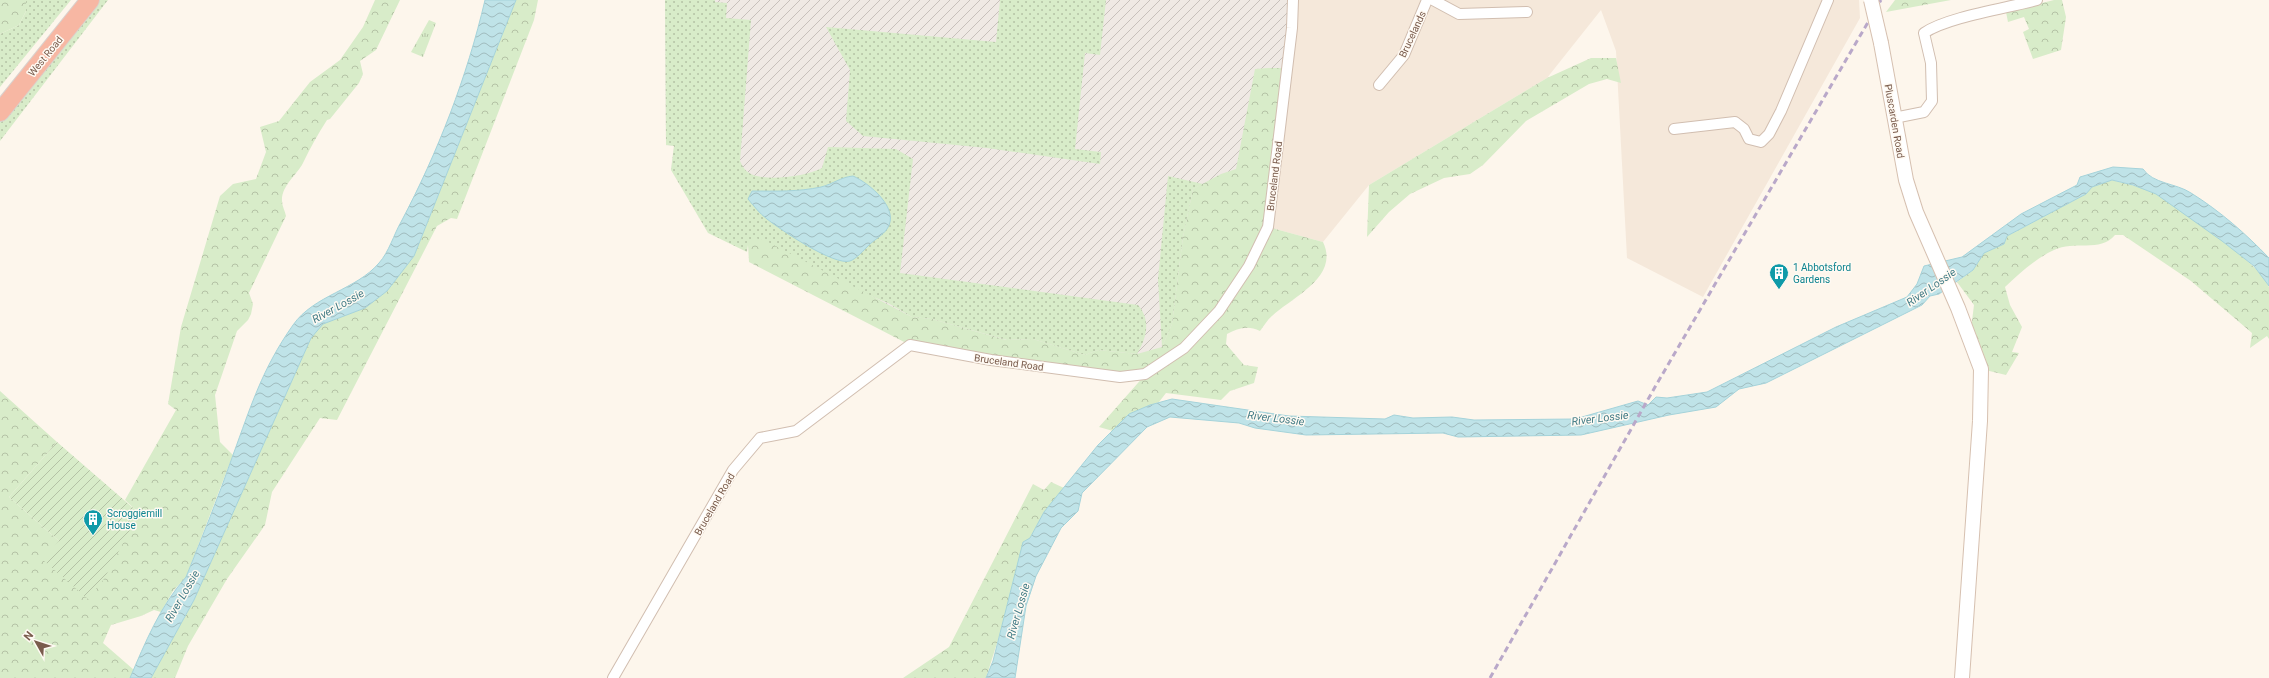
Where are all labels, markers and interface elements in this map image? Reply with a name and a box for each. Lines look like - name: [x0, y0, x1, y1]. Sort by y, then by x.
- street label: Brucelands: [1397, 9, 1428, 59]
- street label: West Road: [26, 34, 65, 78]
- street label: Pluscarden Road: [1883, 83, 1906, 159]
- street label: Bruceland Road: [1265, 141, 1284, 212]
- building icon: 1 Abbotsford Gardens: [1768, 262, 1790, 290]
- place label: 1 Abbotsford Gardens: [1793, 262, 1851, 285]
- water label: River Lossie: [1904, 265, 1959, 309]
- water label: River Lossie: [310, 287, 367, 326]
- street label: Bruceland Road: [973, 352, 1044, 373]
- water label: River Lossie: [1247, 409, 1306, 428]
- water label: River Lossie: [1571, 409, 1630, 428]
- street label: Bruceland Road: [692, 471, 737, 537]
- building icon: Scroggiemill House: [82, 508, 104, 536]
- place label: Scroggiemill House: [107, 508, 162, 531]
- water label: River Lossie: [162, 568, 203, 624]
- water label: River Lossie: [1004, 581, 1033, 640]
- north arrow: [16, 622, 56, 662]
- text: N: [21, 629, 36, 643]

